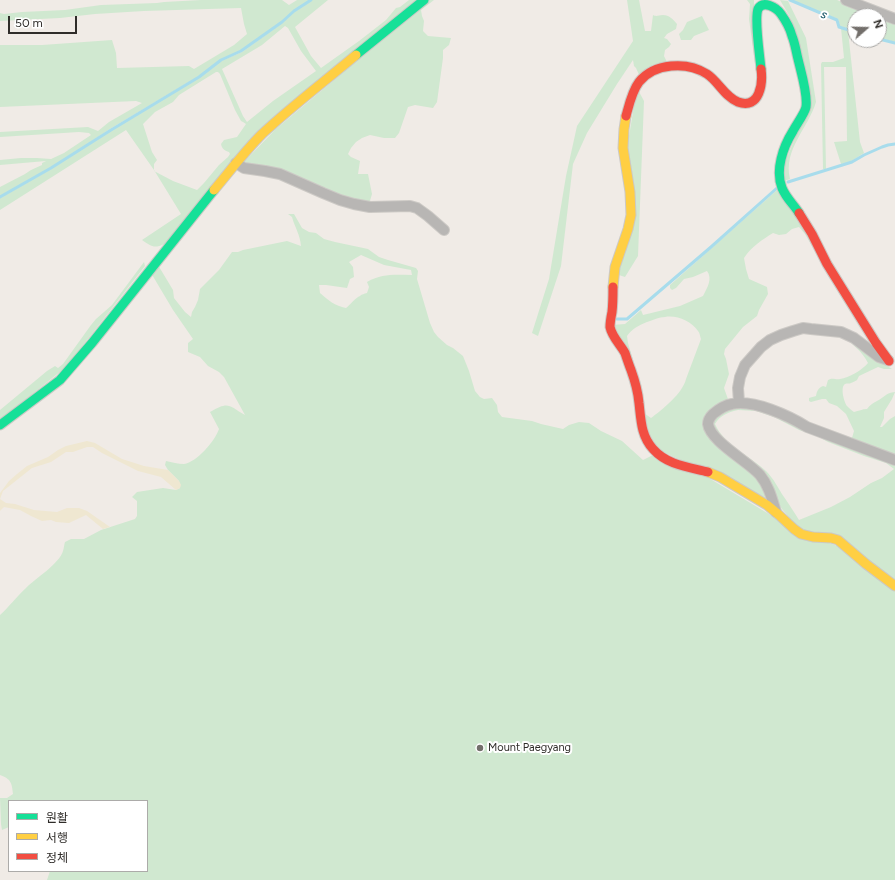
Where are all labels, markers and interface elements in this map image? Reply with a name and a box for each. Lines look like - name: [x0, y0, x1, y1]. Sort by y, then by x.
- water label: s: [819, 7, 829, 23]
- scale bar: [10, 8, 79, 34]
- north arrow: [847, 8, 887, 48]
- text: 50 m: [15, 16, 43, 30]
- text: N: [870, 18, 885, 30]
- place label: Mount Paegyang: [488, 741, 571, 755]
- marker: Mount Paegyang: [475, 743, 485, 753]
- legend: [8, 800, 148, 872]
- text: 원활: [46, 811, 68, 825]
- text: 서행: [46, 831, 68, 845]
- text: 정체: [46, 851, 68, 865]

